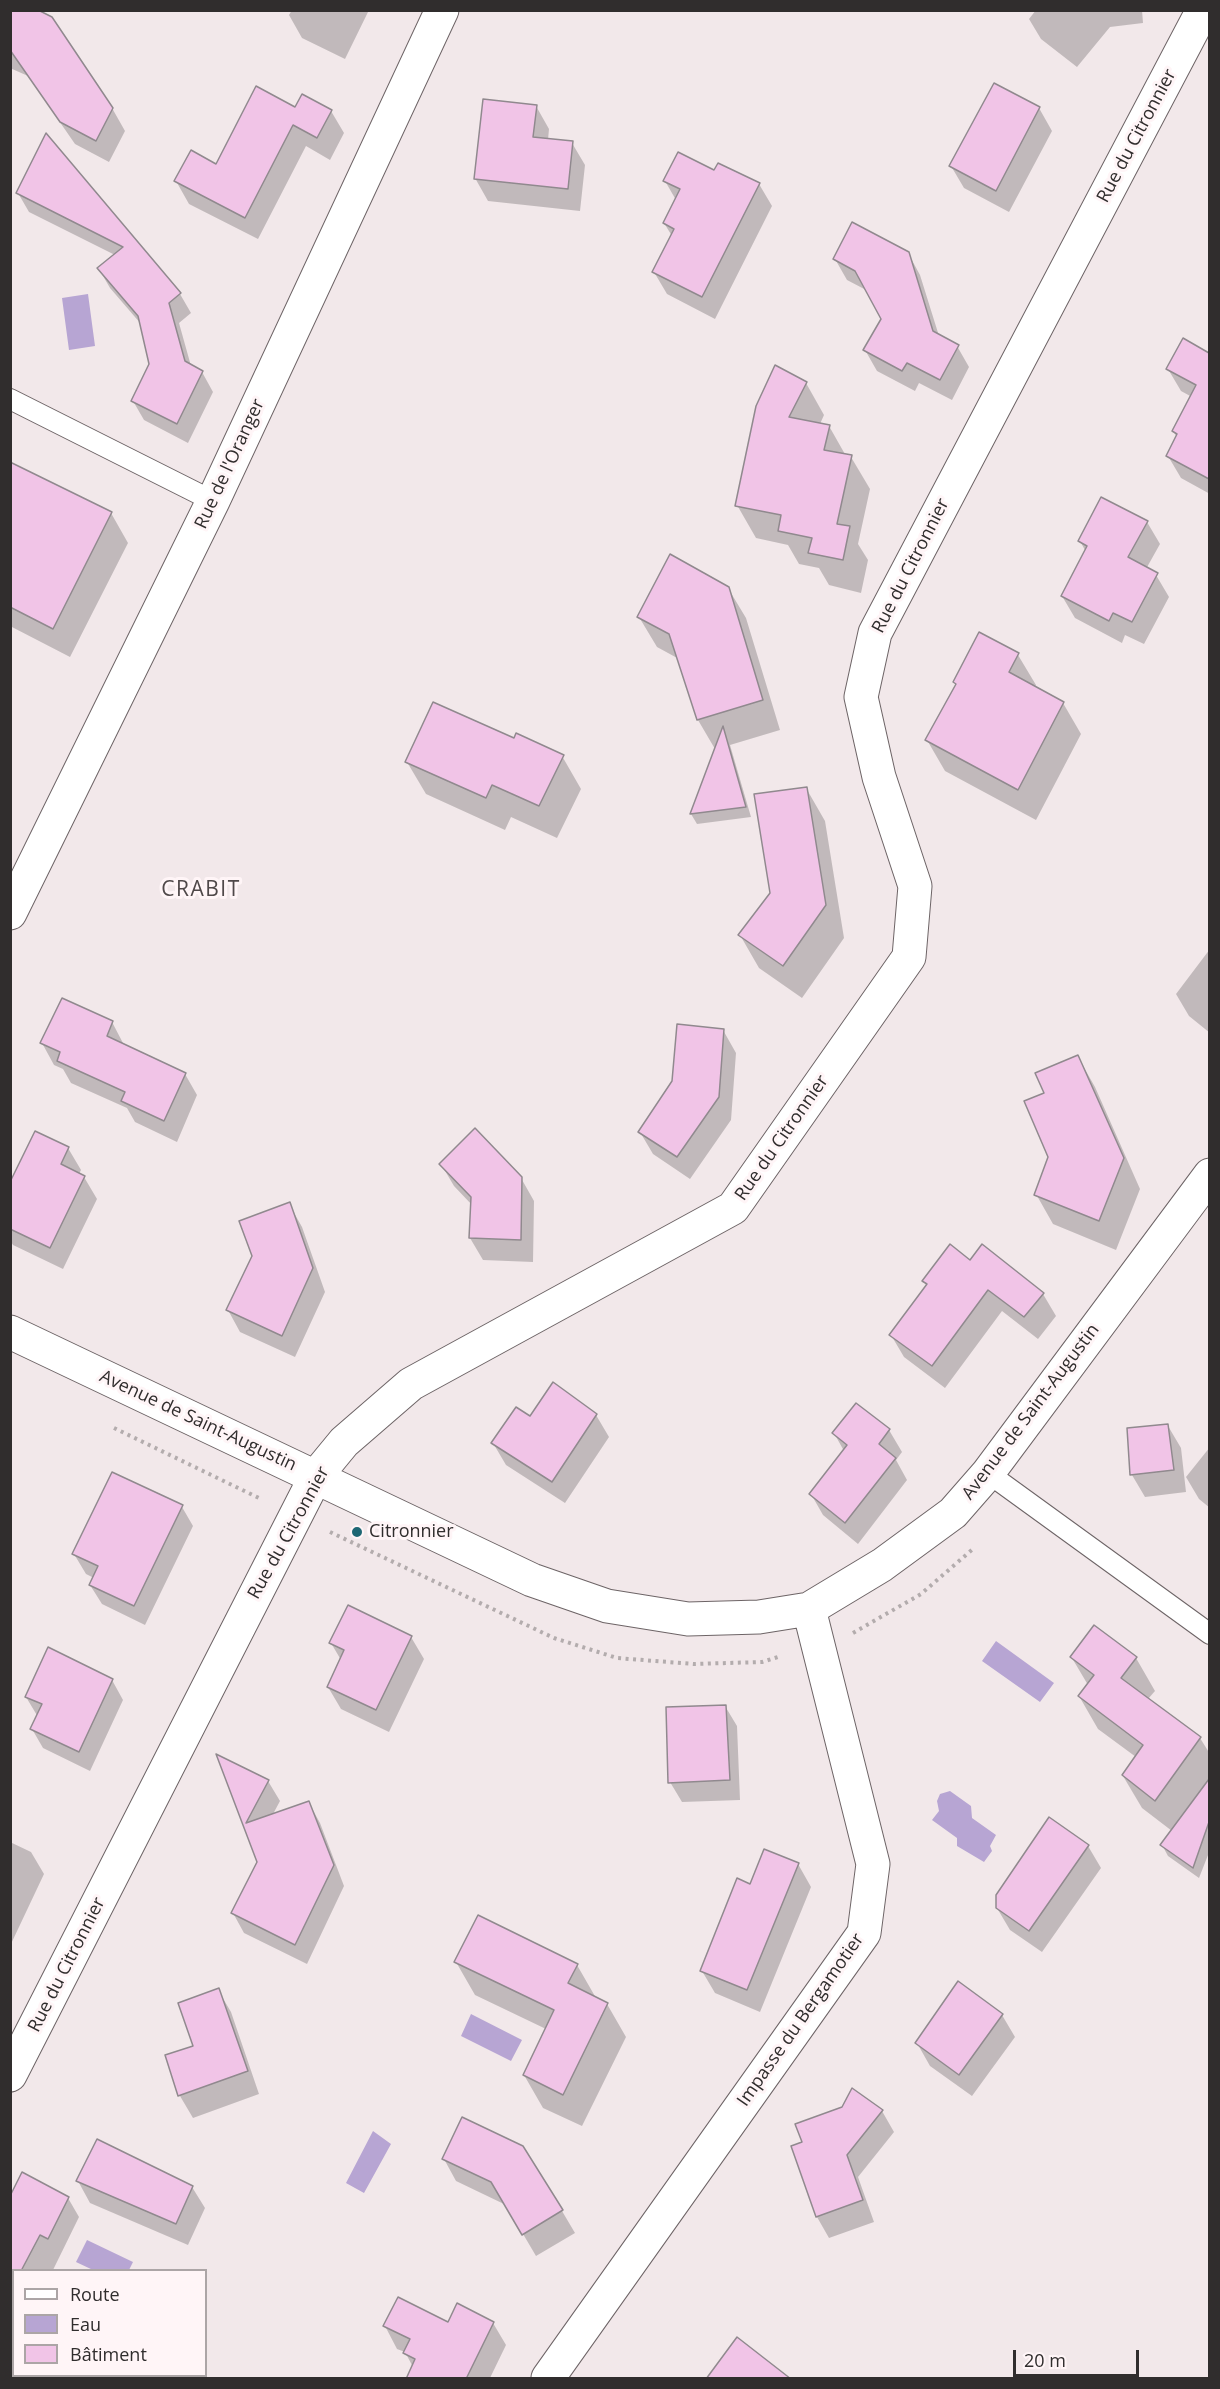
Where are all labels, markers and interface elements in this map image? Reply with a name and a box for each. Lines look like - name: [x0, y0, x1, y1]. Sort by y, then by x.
- street label: Rue du Citronnier: [1093, 65, 1181, 207]
- street label: Rue de l'Oranger: [190, 396, 270, 532]
- street label: Rue du Citronnier: [868, 495, 954, 637]
- district label: CRABIT: [161, 877, 241, 903]
- street label: Rue du Citronnier: [731, 1071, 833, 1205]
- street label: Avenue de Saint-Augustin: [958, 1320, 1104, 1504]
- street label: Avenue de Saint-Augustin: [96, 1366, 300, 1476]
- street label: Rue du Citronnier: [244, 1463, 334, 1603]
- place label: Citronnier: [369, 1521, 454, 1543]
- marker: Citronnier: [350, 1525, 364, 1539]
- street label: Rue du Citronnier: [24, 1894, 110, 2036]
- street label: Impasse du Bergamotier: [733, 1929, 869, 2111]
- legend: [12, 2269, 207, 2377]
- text: Route: [70, 2282, 120, 2306]
- text: Eau: [70, 2312, 101, 2336]
- scale bar: [1016, 2338, 1142, 2376]
- text: Bâtiment: [70, 2342, 147, 2366]
- text: 20 m: [1024, 2348, 1066, 2372]

